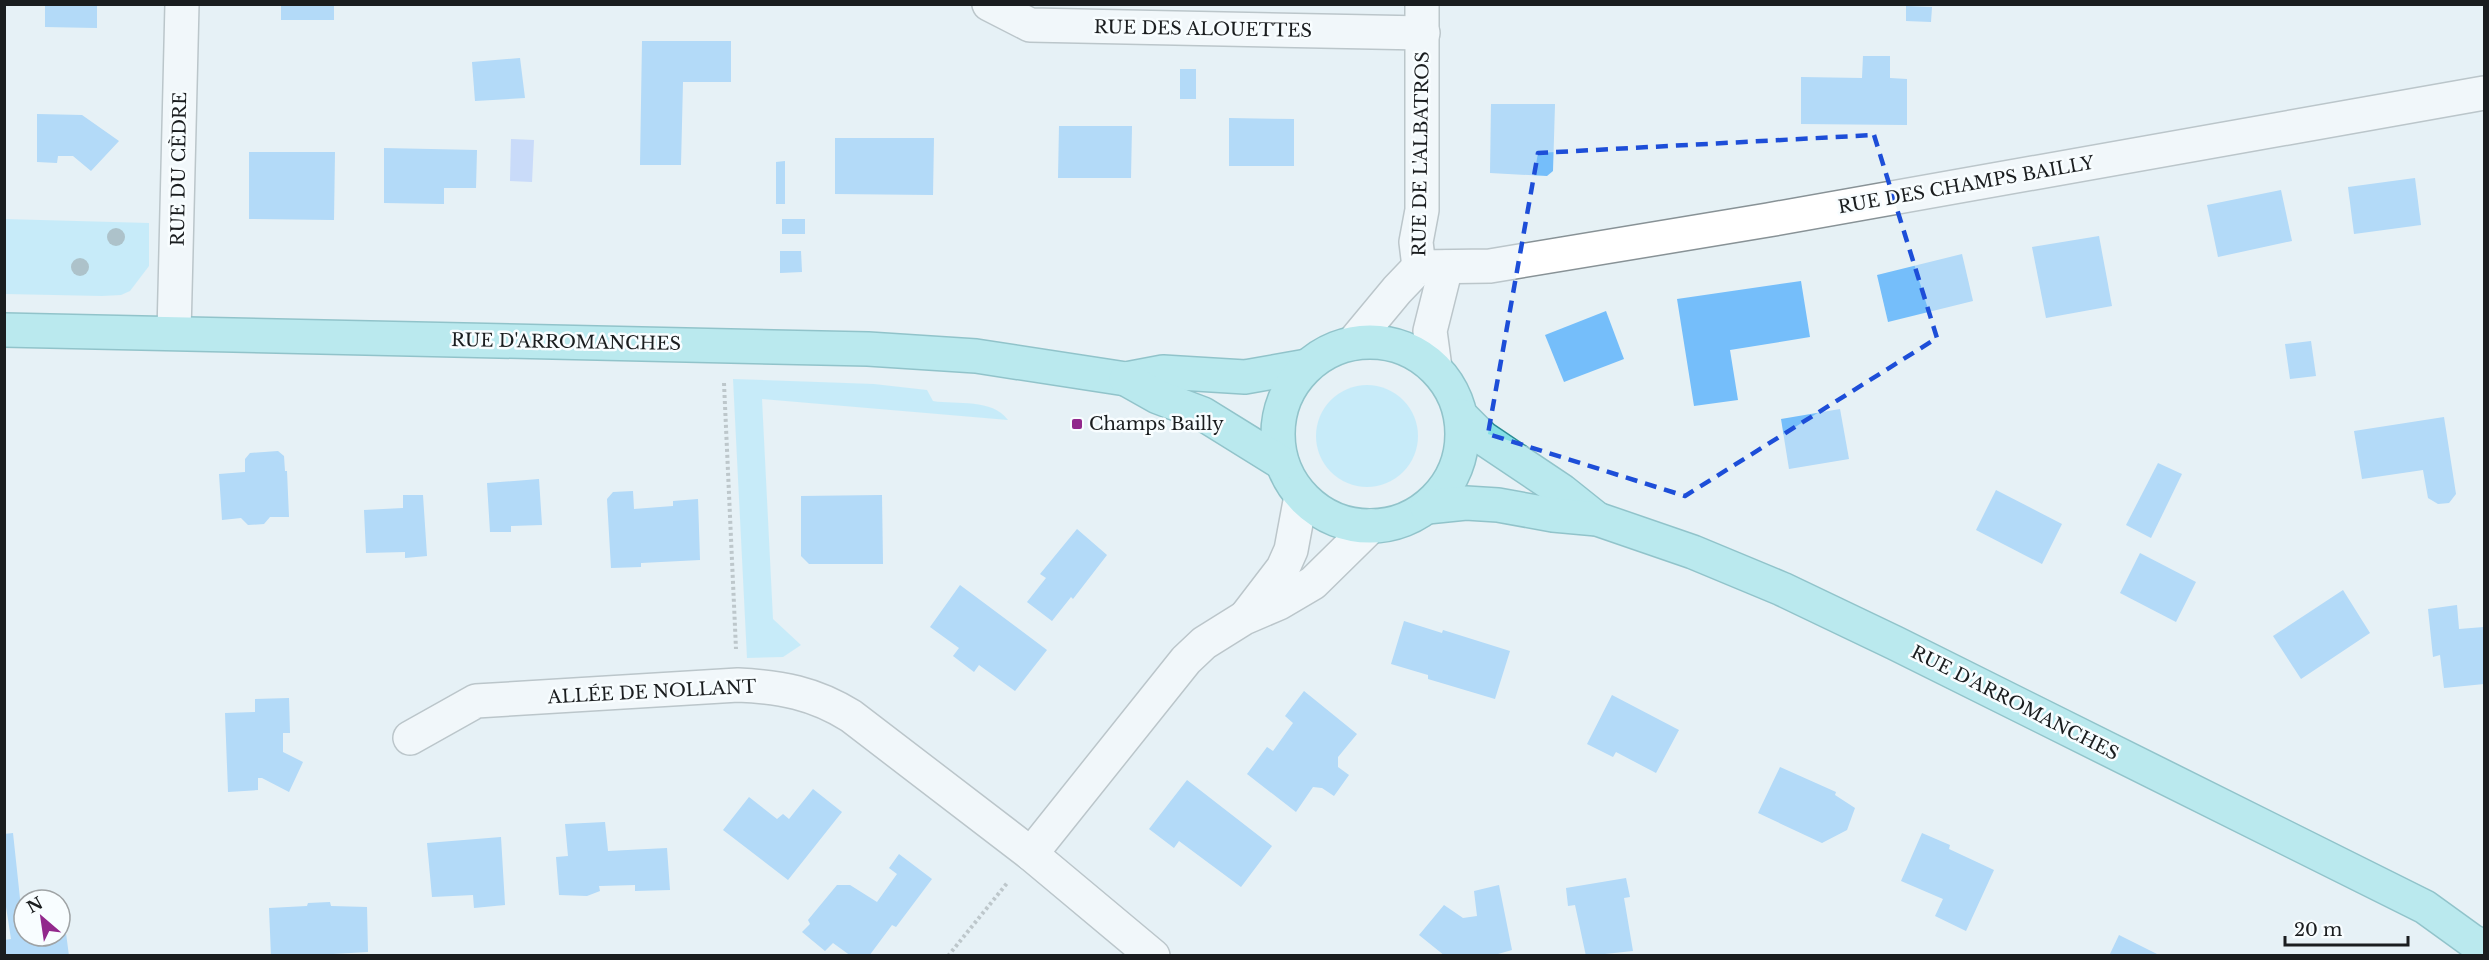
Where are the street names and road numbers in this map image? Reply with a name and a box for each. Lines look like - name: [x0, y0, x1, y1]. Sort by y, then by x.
- street label: RUE DES ALOUETTES: [1094, 16, 1312, 42]
- street label: RUE DE L'ALBATROS: [1408, 51, 1434, 257]
- street label: RUE DU CÈDRE: [166, 92, 191, 246]
- street label: RUE DES CHAMPS BAILLY: [1836, 151, 2097, 218]
- street label: RUE D'ARROMANCHES: [451, 329, 681, 355]
- street label: RUE D'ARROMANCHES: [1908, 641, 2122, 765]
- street label: ALLÉE DE NOLLANT: [546, 675, 757, 709]

